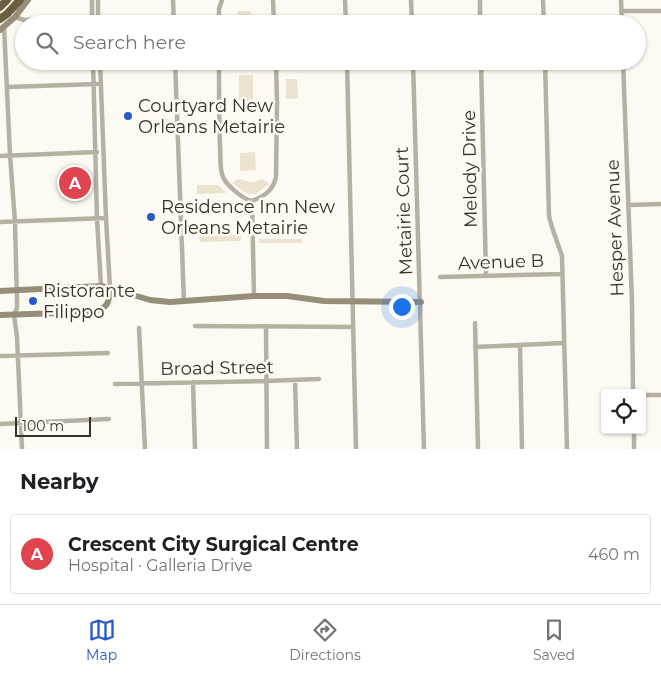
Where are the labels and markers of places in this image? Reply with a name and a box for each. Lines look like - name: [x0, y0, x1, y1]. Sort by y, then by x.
- place label: Courtyard New Orleans Metairie: [138, 95, 285, 138]
- marker: Courtyard New Orleans Metairie: [122, 110, 134, 122]
- pin: A: [59, 164, 91, 202]
- place label: Residence Inn New Orleans Metairie: [161, 196, 335, 239]
- marker: Residence Inn New Orleans Metairie: [145, 211, 157, 223]
- place label: Ristorante Filippo: [43, 280, 135, 323]
- marker: Ristorante Filippo: [27, 295, 39, 307]

